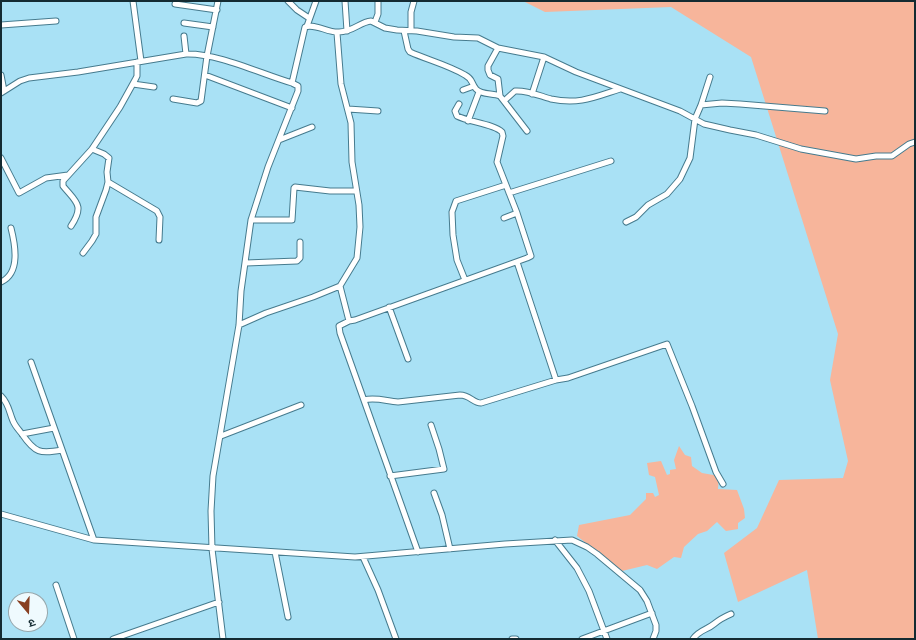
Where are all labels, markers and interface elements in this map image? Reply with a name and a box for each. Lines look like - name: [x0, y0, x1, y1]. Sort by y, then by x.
- north arrow: [8, 592, 48, 632]
- text: उ: [27, 616, 37, 630]

